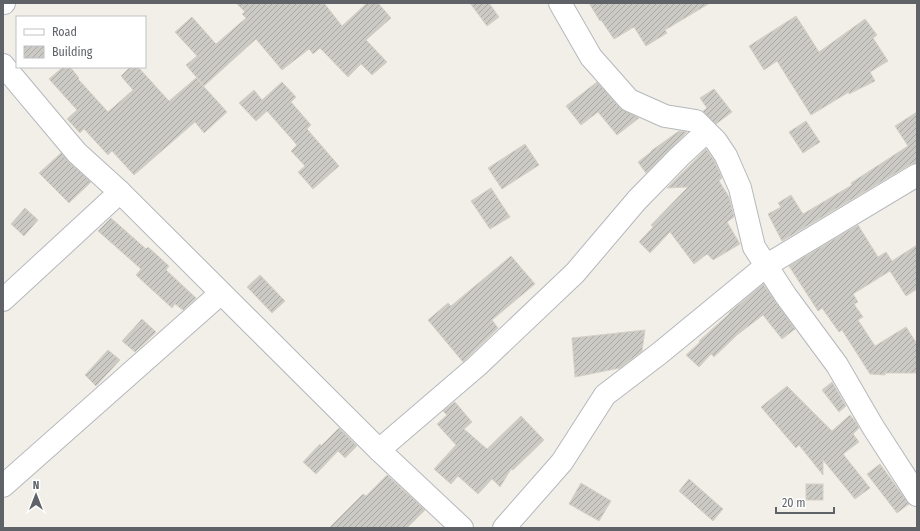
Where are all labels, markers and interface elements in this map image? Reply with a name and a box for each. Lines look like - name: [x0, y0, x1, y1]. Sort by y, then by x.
- legend: [16, 16, 146, 68]
- text: Road: [52, 25, 77, 39]
- text: Building: [52, 45, 93, 59]
- north arrow: [16, 475, 56, 515]
- text: N: [33, 479, 39, 492]
- scale bar: [776, 489, 834, 515]
- text: 20 m: [782, 496, 806, 510]

